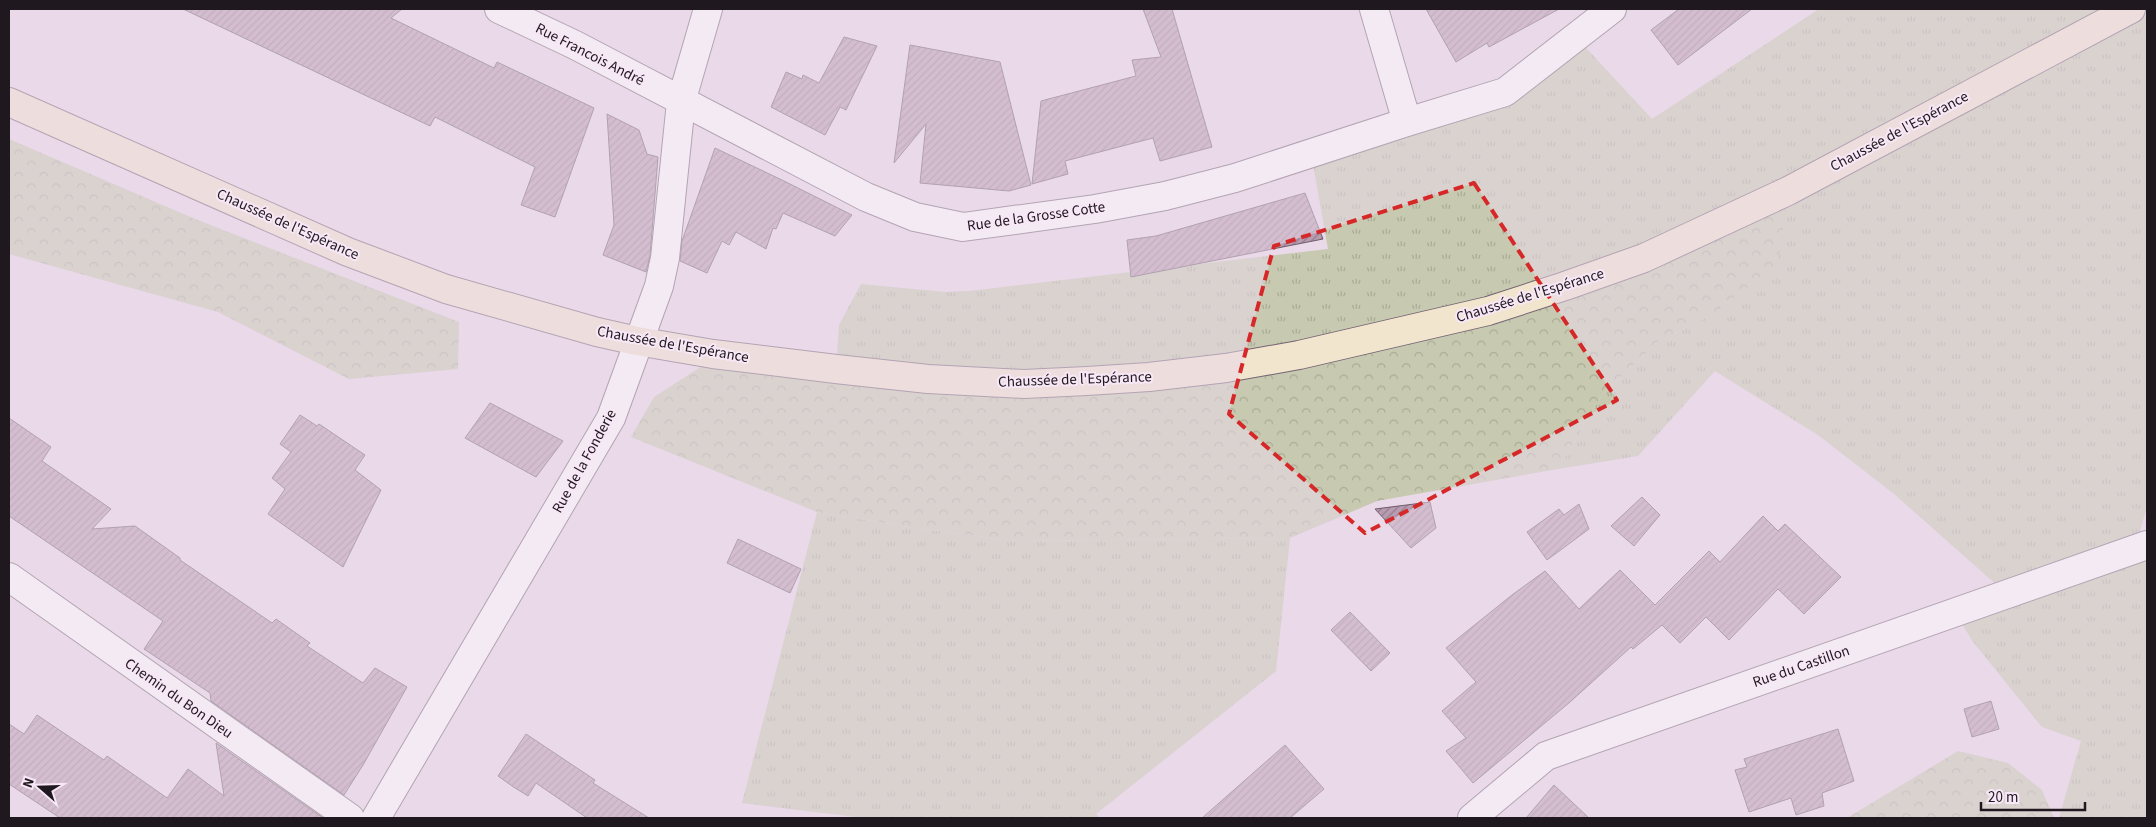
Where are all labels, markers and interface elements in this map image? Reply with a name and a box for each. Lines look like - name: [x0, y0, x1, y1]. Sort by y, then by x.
- street label: Rue Francois André: [532, 18, 648, 91]
- street label: Chaussée de l'Espérance: [1826, 86, 1972, 177]
- street label: Chaussée de l'Espérance: [213, 184, 362, 265]
- street label: Rue de la Grosse Cotte: [966, 196, 1106, 237]
- street label: Chaussée de l'Espérance: [1454, 263, 1607, 328]
- street label: Chaussée de l'Espérance: [595, 321, 750, 368]
- street label: Chaussée de l'Espérance: [998, 366, 1152, 393]
- street label: Rue de la Fonderie: [547, 405, 622, 517]
- street label: Rue du Castillon: [1750, 640, 1853, 693]
- street label: Chemin du Bon Dieu: [120, 653, 237, 744]
- north arrow: [15, 762, 65, 812]
- text: N: [18, 775, 40, 791]
- scale bar: [1981, 780, 2085, 812]
- text: 20 m: [1988, 787, 2018, 808]

